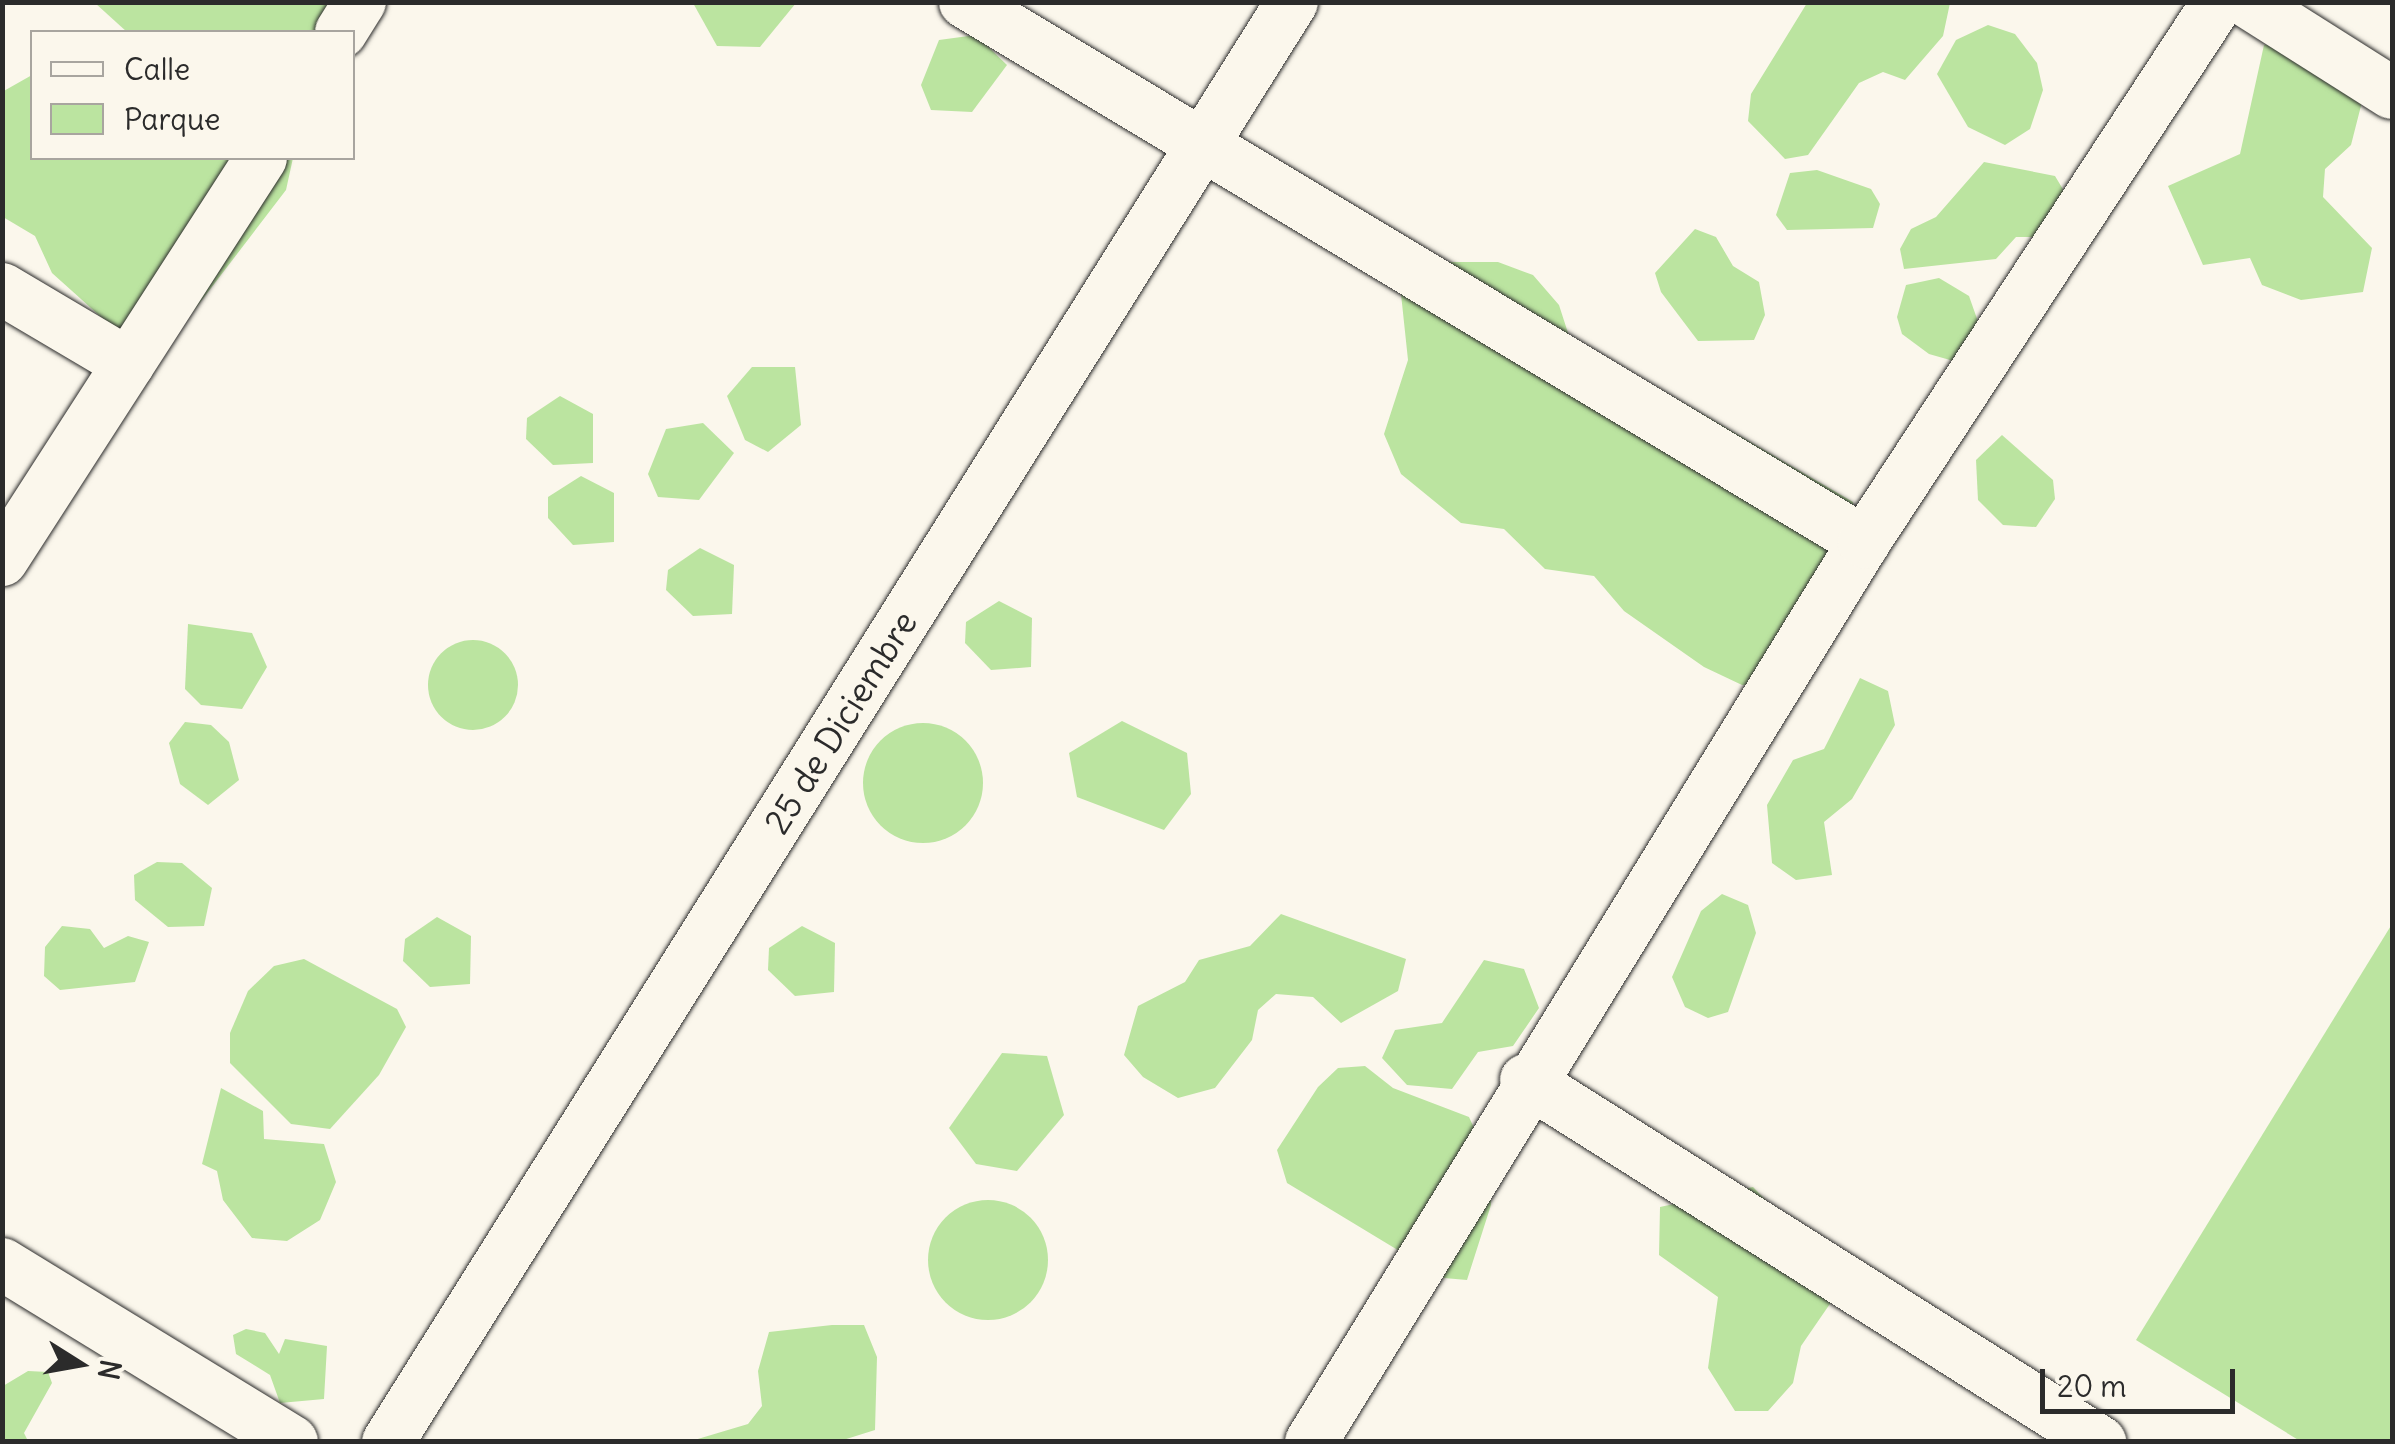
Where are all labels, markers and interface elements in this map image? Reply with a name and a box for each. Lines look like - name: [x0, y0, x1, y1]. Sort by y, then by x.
- legend: [30, 30, 355, 160]
- text: Calle: [124, 50, 190, 88]
- text: Parque: [124, 100, 220, 138]
- street label: 25 de Diciembre: [755, 603, 925, 841]
- north arrow: [30, 1314, 130, 1414]
- scale bar: [2045, 1349, 2240, 1411]
- text: N: [90, 1357, 129, 1383]
- text: 20 m: [2057, 1367, 2127, 1405]

